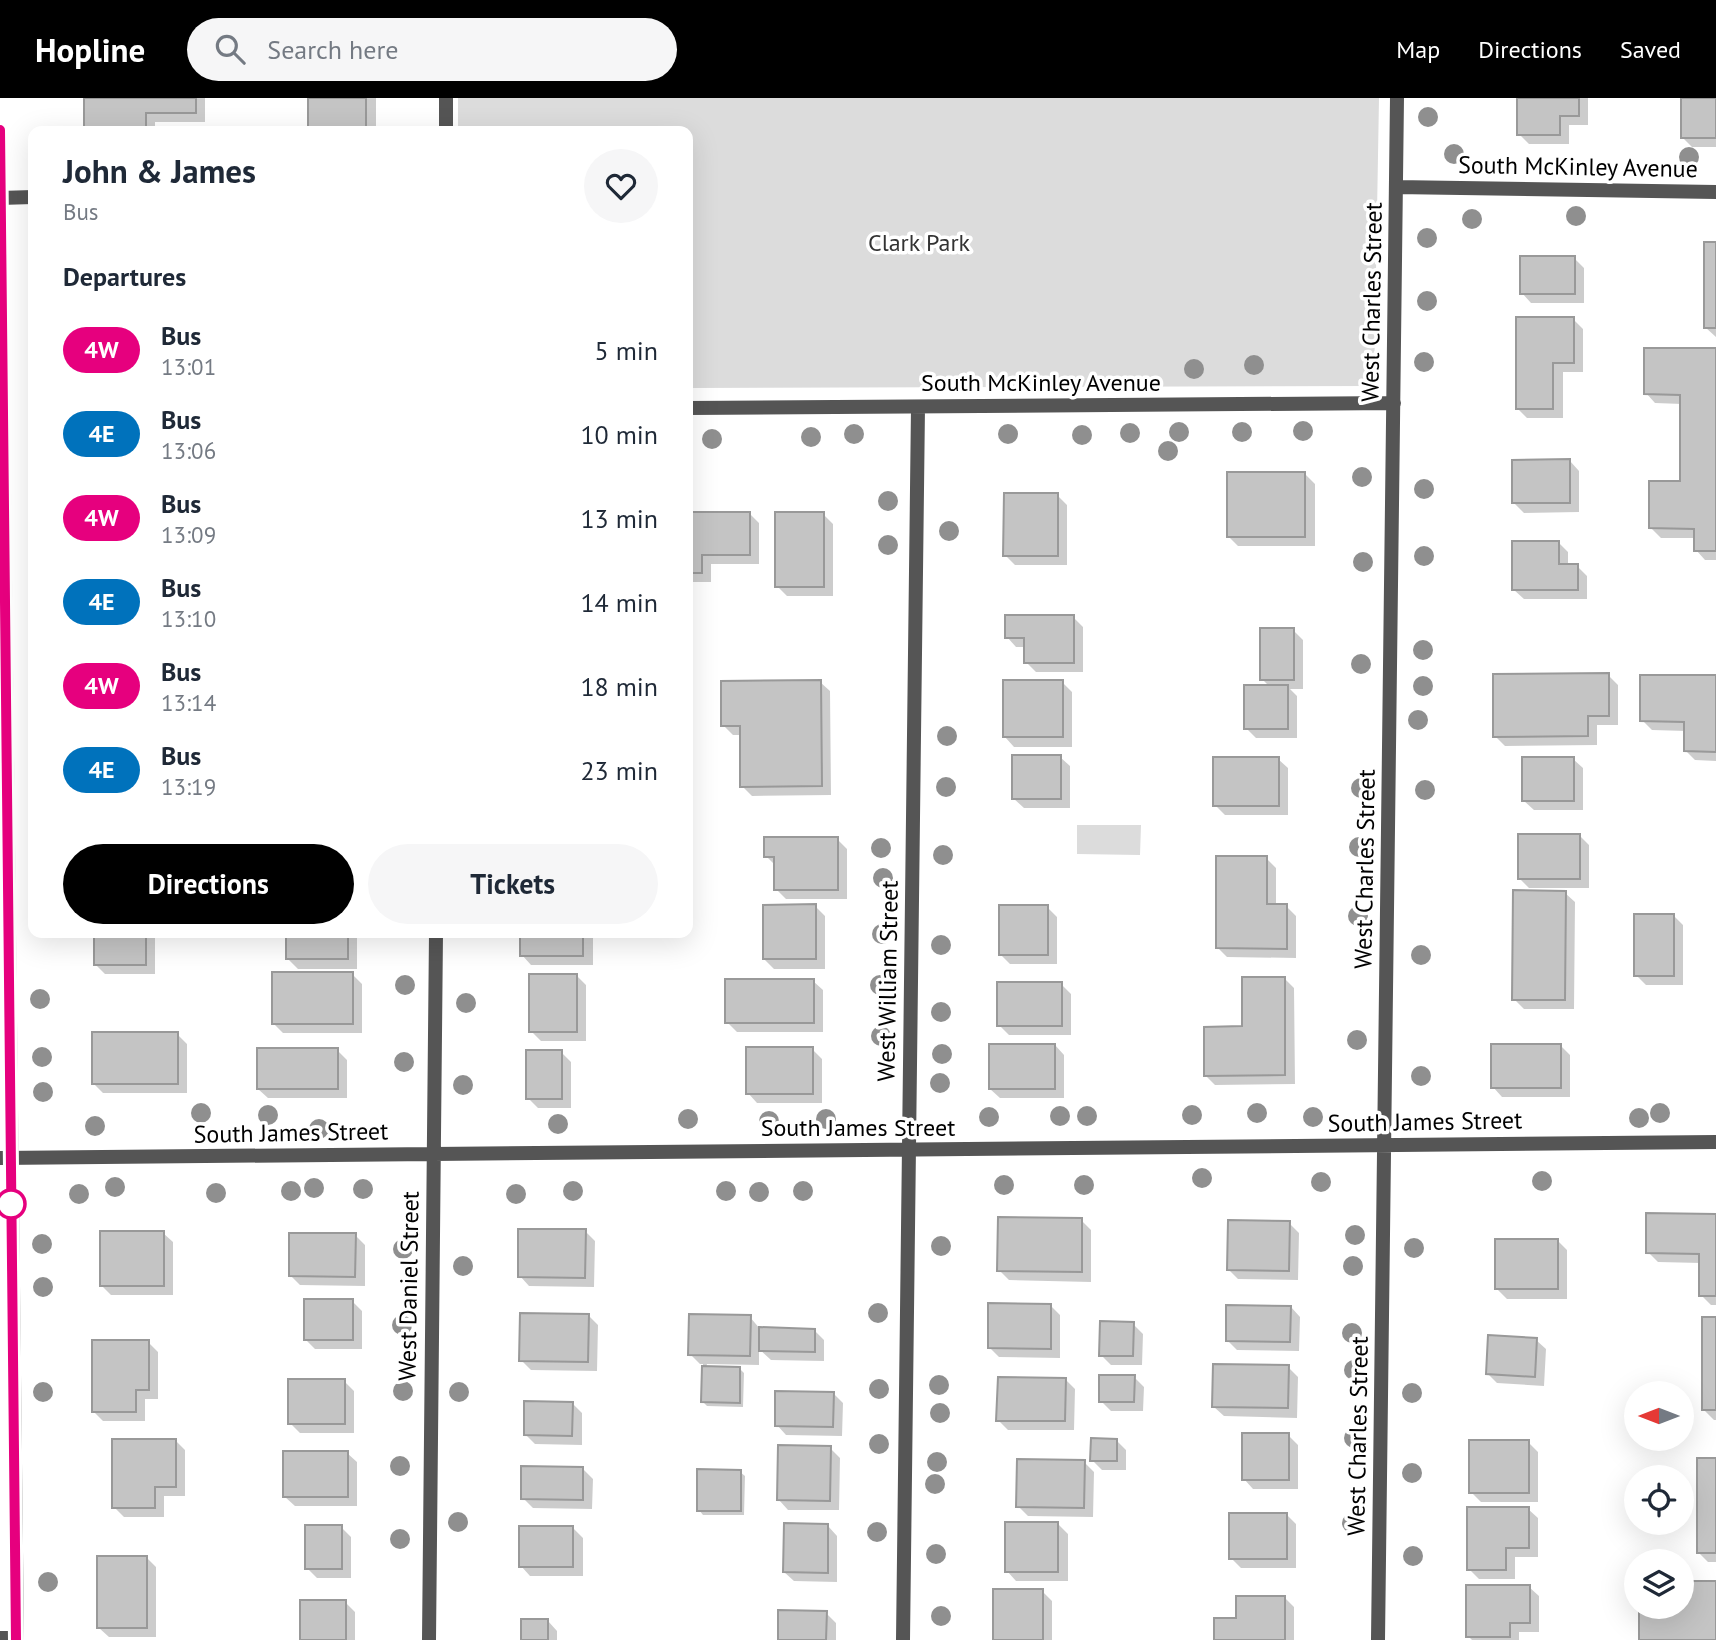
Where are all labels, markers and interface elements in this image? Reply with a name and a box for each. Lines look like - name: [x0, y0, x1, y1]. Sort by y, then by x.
- search box: [187, 18, 677, 81]
- text: Hopline: [35, 28, 145, 71]
- icon: search: [211, 30, 249, 68]
- text: Search here: [267, 33, 398, 66]
- text: Map: [1396, 34, 1440, 65]
- text: Directions: [1478, 34, 1582, 65]
- text: Saved: [1620, 34, 1681, 65]
- text: John & James: [63, 149, 256, 192]
- button: heart: [584, 149, 658, 223]
- street label: South McKinley Avenue: [1458, 149, 1698, 184]
- text: Bus: [63, 197, 99, 226]
- street label: West Charles Street: [1354, 202, 1389, 402]
- park label: Clark Park: [868, 227, 971, 258]
- text: Departures: [63, 260, 186, 293]
- text: Bus: [161, 319, 201, 352]
- text: 4W: [84, 334, 119, 365]
- text: 5 min: [595, 334, 658, 367]
- text: 13:01: [161, 352, 216, 381]
- street label: South McKinley Avenue: [921, 367, 1161, 398]
- text: Bus: [161, 403, 201, 436]
- text: 4E: [88, 418, 115, 449]
- text: 10 min: [580, 418, 658, 451]
- text: 13:06: [161, 436, 216, 465]
- text: Bus: [161, 487, 201, 520]
- text: 4W: [84, 502, 119, 533]
- text: 13 min: [580, 502, 658, 535]
- text: 13:09: [161, 520, 216, 549]
- text: Bus: [161, 571, 201, 604]
- text: 4E: [88, 586, 115, 617]
- text: 14 min: [580, 586, 658, 619]
- text: 13:10: [161, 604, 216, 633]
- text: Bus: [161, 655, 201, 688]
- text: 4W: [84, 670, 119, 701]
- text: 18 min: [580, 670, 658, 703]
- text: 13:14: [161, 688, 216, 717]
- text: Bus: [161, 739, 201, 772]
- text: 4E: [88, 754, 115, 785]
- text: 23 min: [580, 754, 658, 787]
- street label: West Charles Street: [1347, 769, 1382, 969]
- text: 13:19: [161, 772, 216, 801]
- button: Directions: [63, 844, 354, 924]
- button: Tickets: [368, 844, 658, 924]
- street label: West William Street: [870, 880, 905, 1082]
- street label: South James Street: [1327, 1104, 1523, 1139]
- street label: South James Street: [761, 1112, 955, 1143]
- street label: South James Street: [193, 1115, 389, 1150]
- unlabelled marker: [0, 1189, 26, 1219]
- street label: West Daniel Street: [391, 1191, 426, 1381]
- street label: West Charles Street: [1340, 1336, 1375, 1536]
- north arrow: [1624, 1381, 1694, 1451]
- map controls: [1624, 1381, 1694, 1619]
- button: locate: [1624, 1465, 1694, 1535]
- button: layers: [1624, 1549, 1694, 1619]

